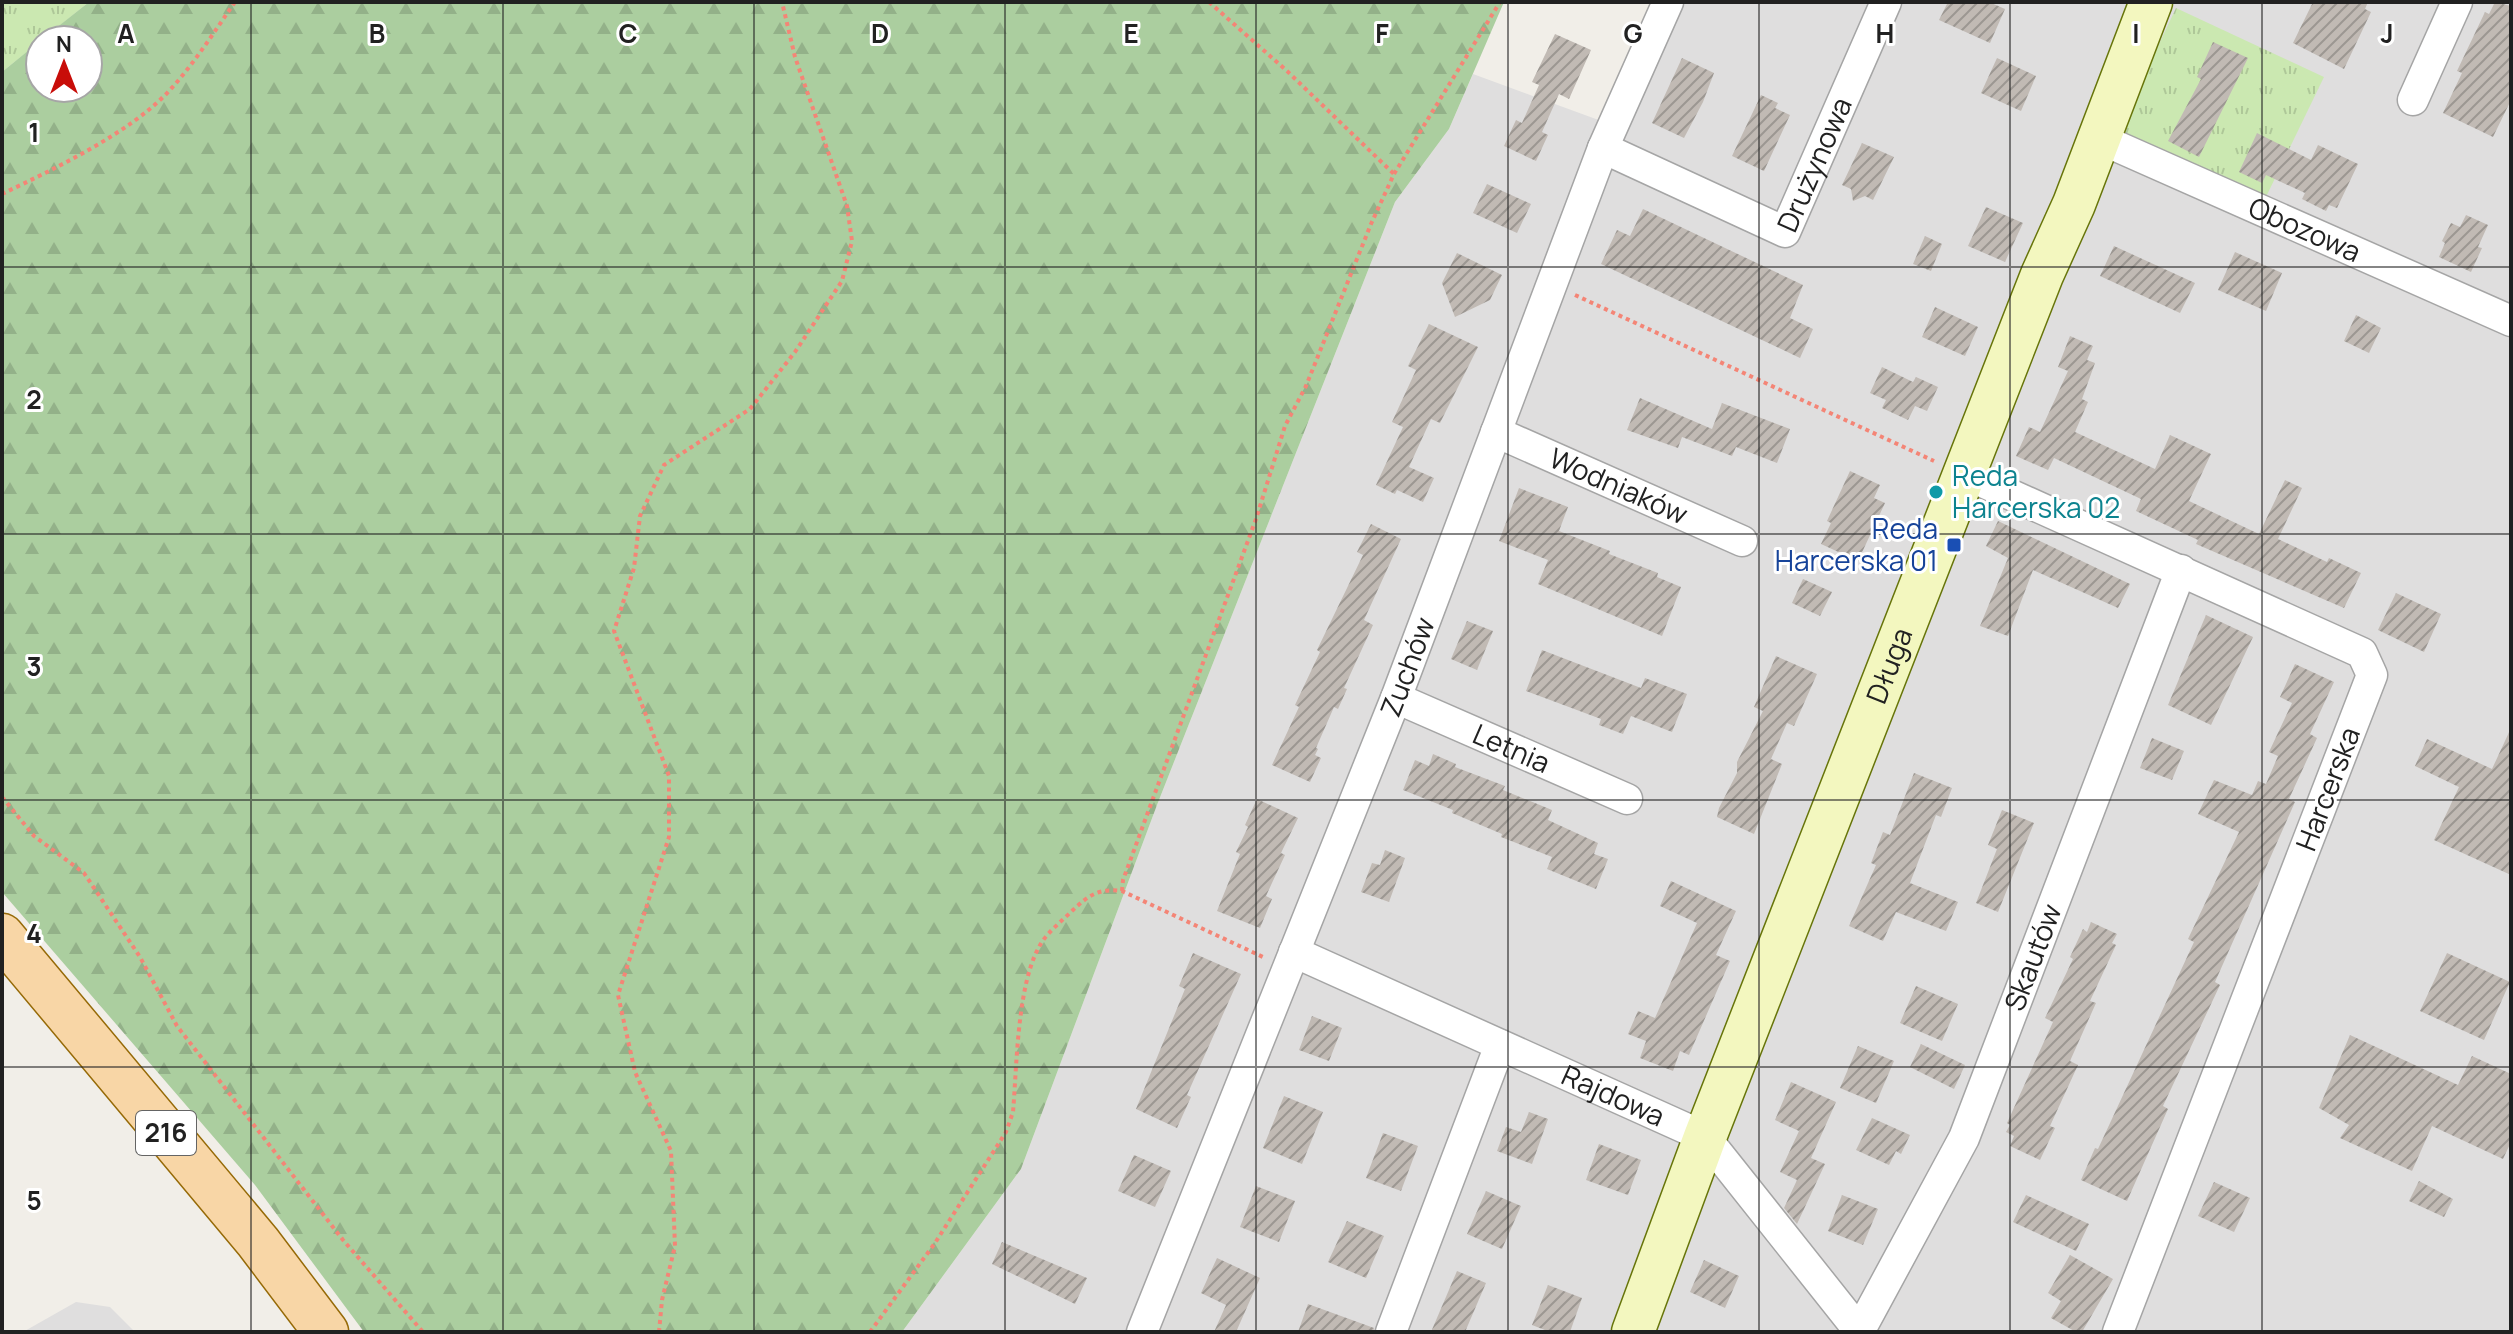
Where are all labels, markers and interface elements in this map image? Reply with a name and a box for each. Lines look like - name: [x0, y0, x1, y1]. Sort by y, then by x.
- text: A: [117, 15, 135, 51]
- text: B: [369, 15, 385, 51]
- text: C: [618, 15, 638, 51]
- text: D: [871, 15, 889, 51]
- text: E: [1123, 15, 1139, 51]
- text: F: [1375, 15, 1389, 51]
- text: G: [1623, 15, 1643, 51]
- text: H: [1876, 15, 1894, 51]
- text: I: [2132, 15, 2140, 51]
- text: J: [2380, 15, 2394, 51]
- north arrow: [24, 24, 104, 104]
- text: N: [56, 29, 72, 59]
- street label: Drużynowa: [1767, 91, 1860, 238]
- text: 1: [28, 114, 40, 150]
- street label: Obozowa: [2243, 187, 2367, 270]
- text: 2: [26, 381, 42, 417]
- street label: Wodniaków: [1544, 438, 1694, 533]
- place label: Reda Harcerska 02: [1952, 456, 2120, 526]
- marker: Reda Harcerska 02: [1927, 483, 1945, 501]
- place label: Reda Harcerska 01: [1775, 509, 1938, 579]
- marker: Reda Harcerska 01: [1945, 536, 1963, 554]
- street label: Zuchów: [1370, 612, 1443, 722]
- street label: Długa: [1856, 622, 1920, 709]
- text: 3: [26, 648, 42, 684]
- street label: Letnia: [1467, 714, 1556, 781]
- street label: Harcerska: [2286, 721, 2368, 856]
- street label: Skautów: [1994, 898, 2070, 1016]
- text: 4: [26, 915, 42, 951]
- street label: Rajdowa: [1556, 1055, 1671, 1134]
- road number: 216: [136, 1111, 196, 1155]
- text: 5: [26, 1182, 42, 1218]

